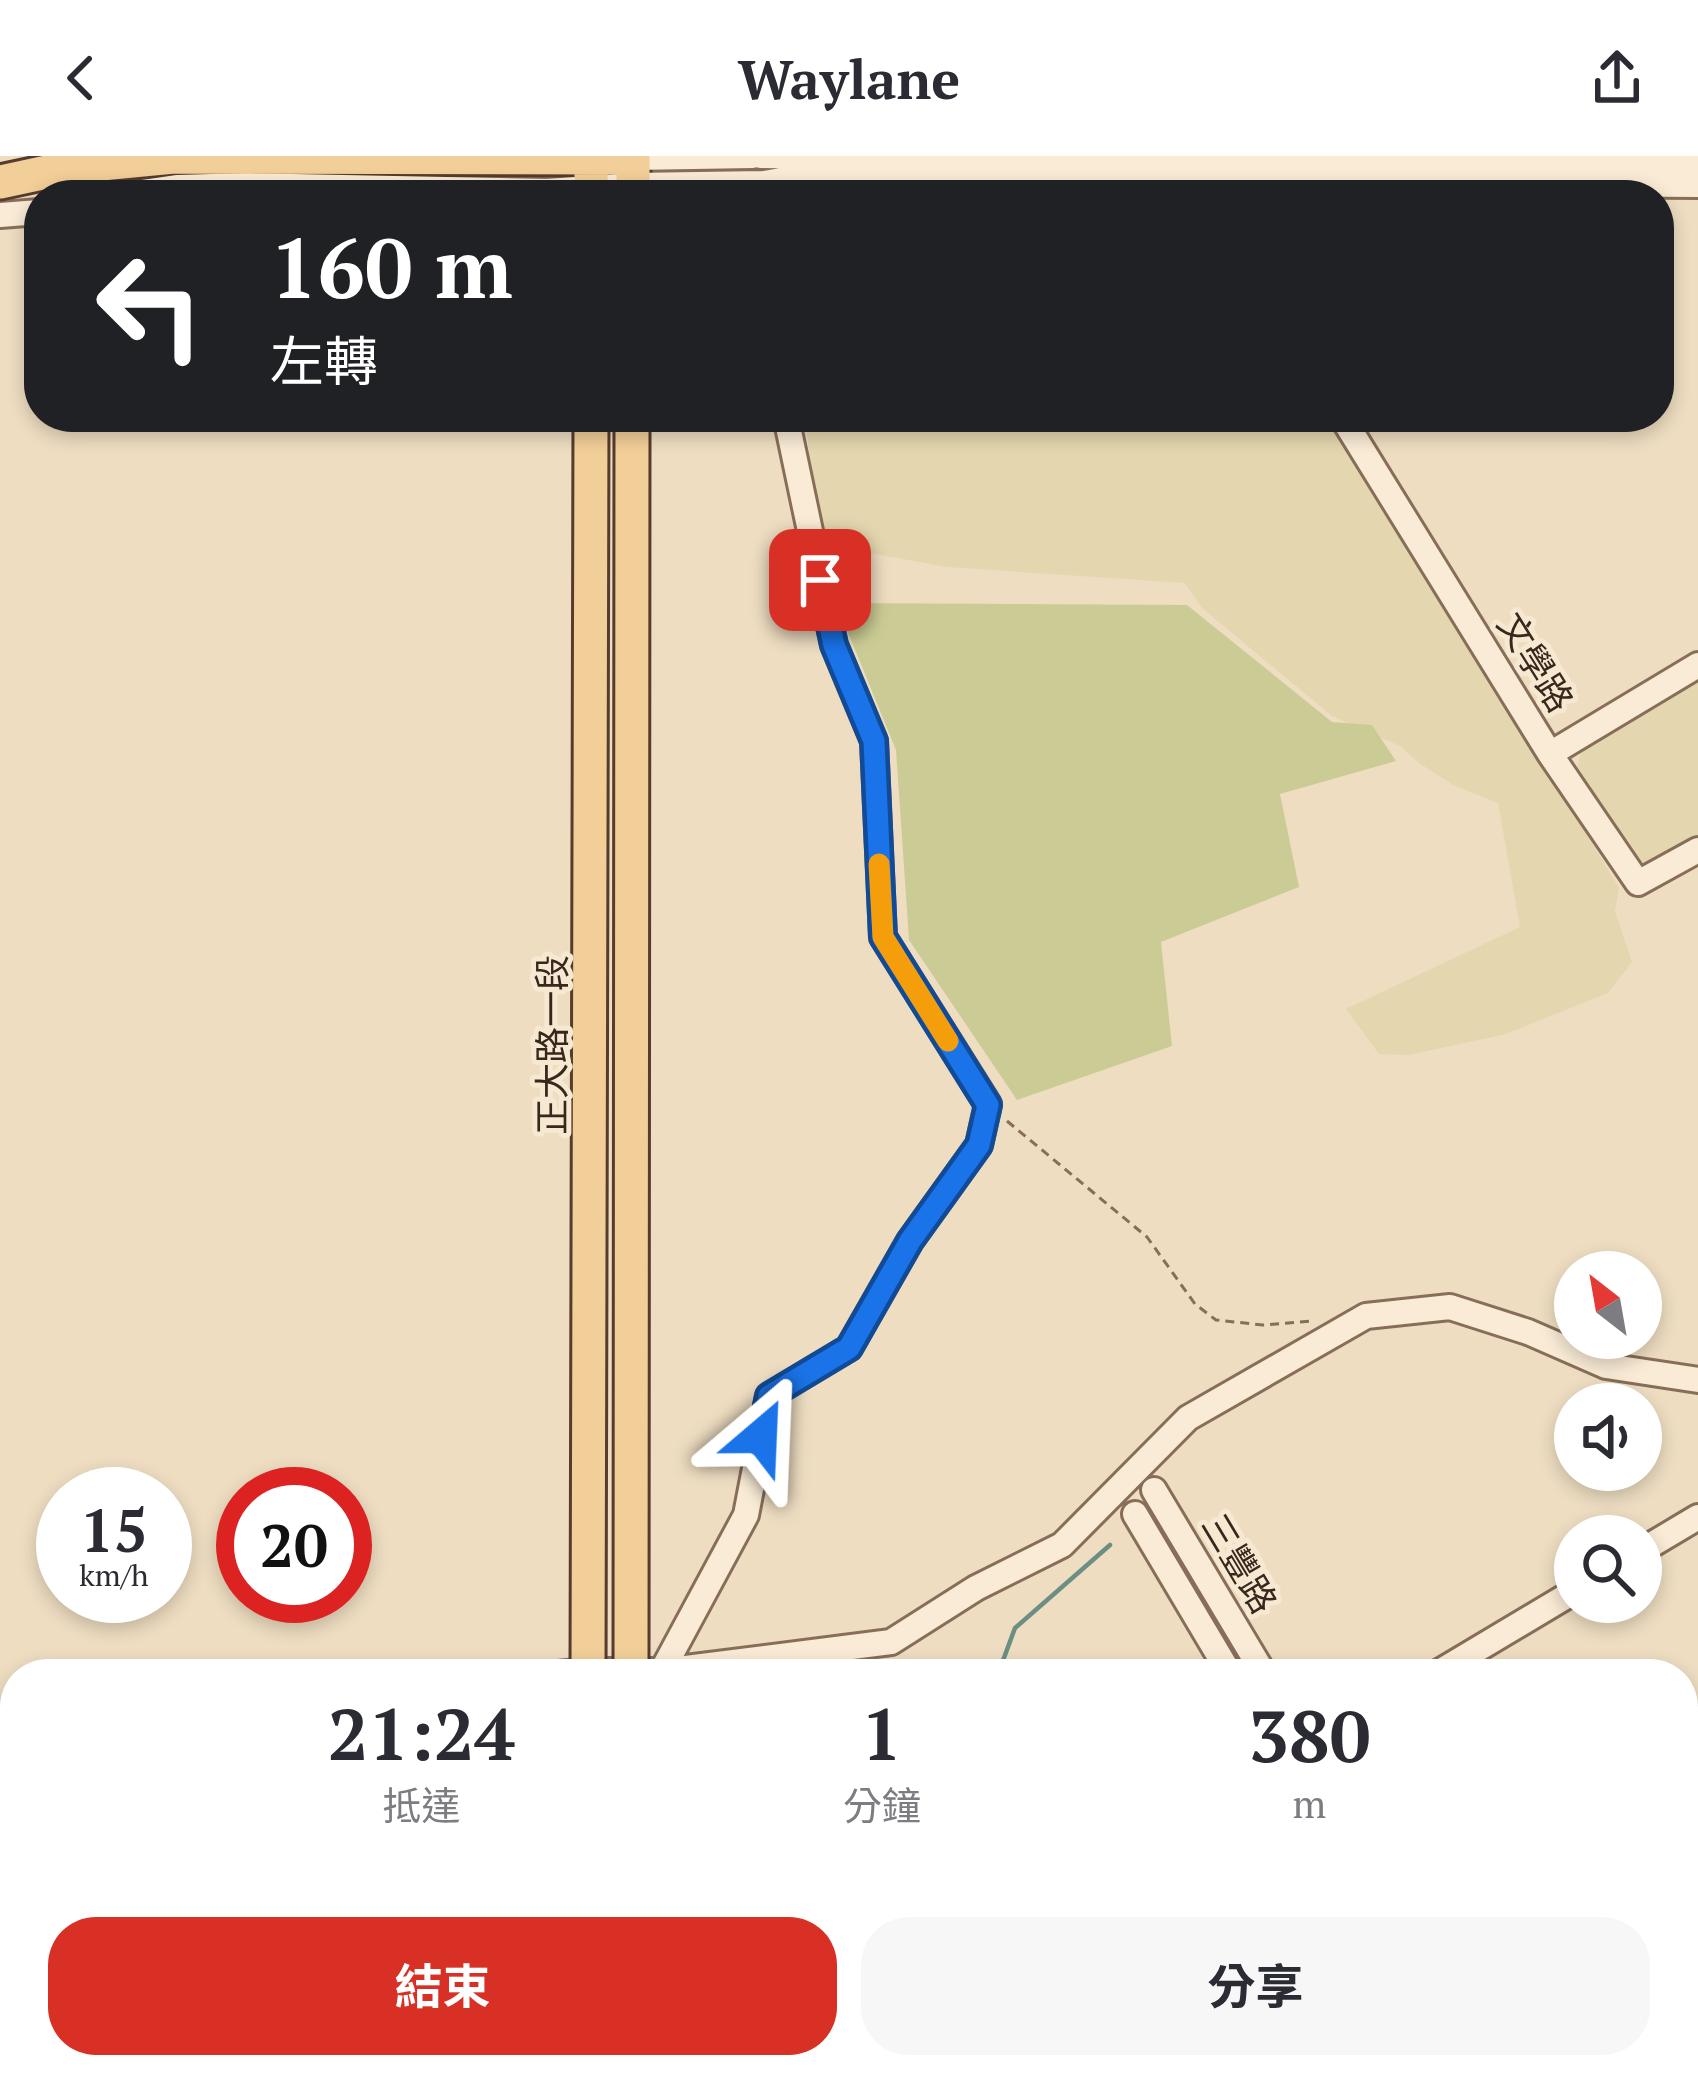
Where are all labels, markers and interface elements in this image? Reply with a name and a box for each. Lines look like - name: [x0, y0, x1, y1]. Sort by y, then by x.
- text: Waylane: [738, 43, 960, 114]
- icon: back: [48, 45, 114, 111]
- icon: share: [1584, 45, 1650, 111]
- text: 160 m: [270, 211, 513, 322]
- icon: left: [72, 228, 228, 384]
- text: 左轉: [270, 325, 378, 396]
- pin: [769, 529, 871, 631]
- icon: arrive: [787, 547, 853, 613]
- street label: 文學路: [1487, 604, 1585, 720]
- street label: 正大路一段: [528, 955, 575, 1135]
- north arrow: [1554, 1251, 1662, 1359]
- map controls: [1554, 1251, 1662, 1623]
- position arrow: [698, 1373, 824, 1499]
- button: sound: [1554, 1383, 1662, 1491]
- speed limit sign: 20: [216, 1467, 372, 1623]
- text: 15: [80, 1490, 148, 1569]
- street label: 三豐路: [1192, 1505, 1288, 1621]
- button: search: [1554, 1515, 1662, 1623]
- text: km/h: [79, 1555, 149, 1595]
- text: 21:24: [328, 1685, 515, 1781]
- text: 1: [861, 1685, 902, 1781]
- text: 380: [1248, 1687, 1370, 1783]
- text: m: [1293, 1777, 1326, 1829]
- text: 抵達: [382, 1779, 460, 1831]
- text: 分鐘: [843, 1779, 921, 1831]
- button: 結束: [48, 1917, 837, 2055]
- button: 分享: [861, 1917, 1650, 2055]

